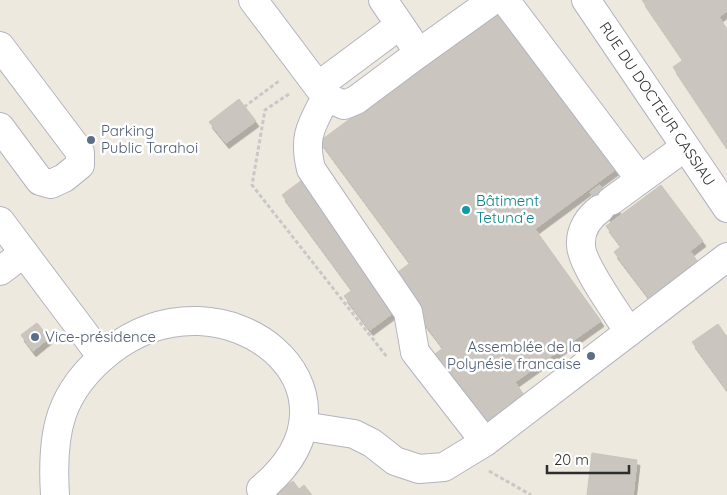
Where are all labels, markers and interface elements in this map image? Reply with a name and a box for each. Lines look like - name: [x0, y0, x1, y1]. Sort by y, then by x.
- street label: RUE DU DOCTEUR CASSIAU: [595, 18, 719, 189]
- place label: Parking Public Tarahoi: [101, 121, 198, 157]
- marker: Parking Public Tarahoi: [85, 134, 97, 146]
- place label: Bâtiment Tetuna’e: [476, 191, 539, 227]
- marker: Bâtiment Tetuna’e: [460, 204, 472, 216]
- place label: Vice-présidence: [45, 327, 156, 346]
- marker: Vice-présidence: [29, 331, 41, 343]
- place label: Assemblée de la Polynésie francaise: [447, 337, 581, 373]
- marker: Assemblée de la Polynésie francaise: [585, 350, 597, 362]
- scale bar: [547, 442, 630, 474]
- text: 20 m: [554, 450, 589, 469]

